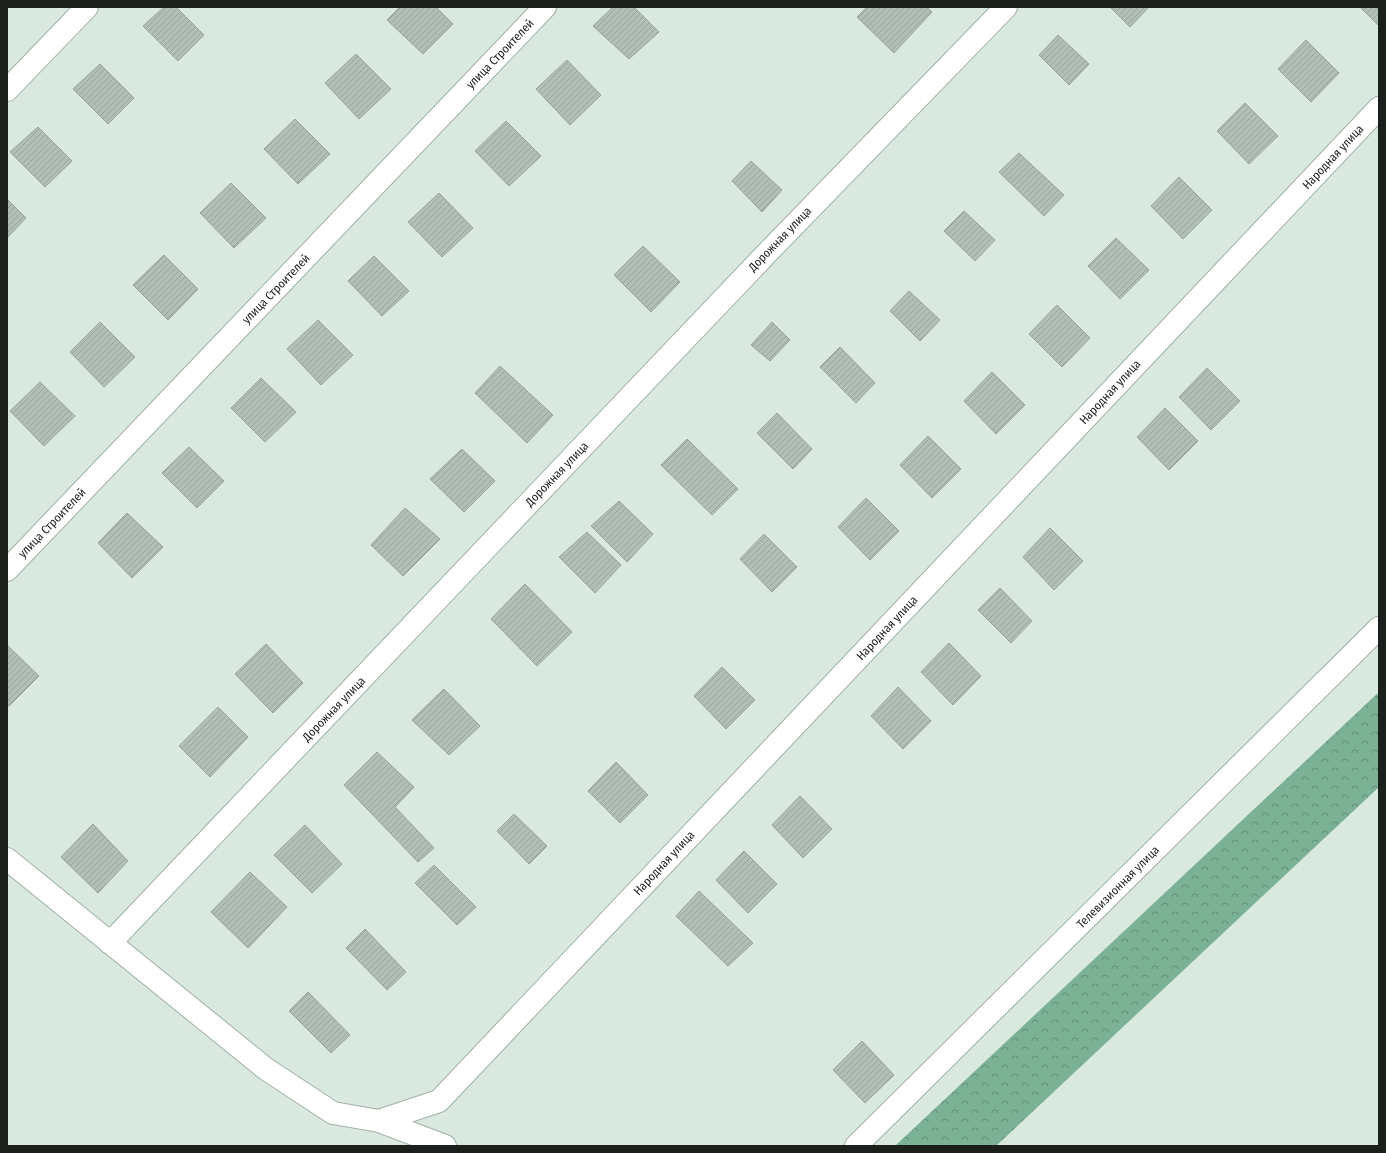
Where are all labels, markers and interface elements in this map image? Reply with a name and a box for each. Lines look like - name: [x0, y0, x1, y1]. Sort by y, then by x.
- street label: улица Строителей: [463, 16, 537, 92]
- street label: Народная улица: [1300, 122, 1366, 192]
- street label: Дорожная улица: [745, 204, 814, 275]
- street label: улица Строителей: [239, 251, 313, 327]
- street label: Народная улица: [1077, 357, 1143, 427]
- street label: Дорожная улица: [522, 439, 591, 510]
- street label: улица Строителей: [15, 485, 89, 561]
- street label: Народная улица: [854, 593, 920, 663]
- street label: Дорожная улица: [299, 674, 368, 745]
- street label: Народная улица: [631, 828, 697, 898]
- street label: Телевизионная улица: [1074, 843, 1162, 931]

